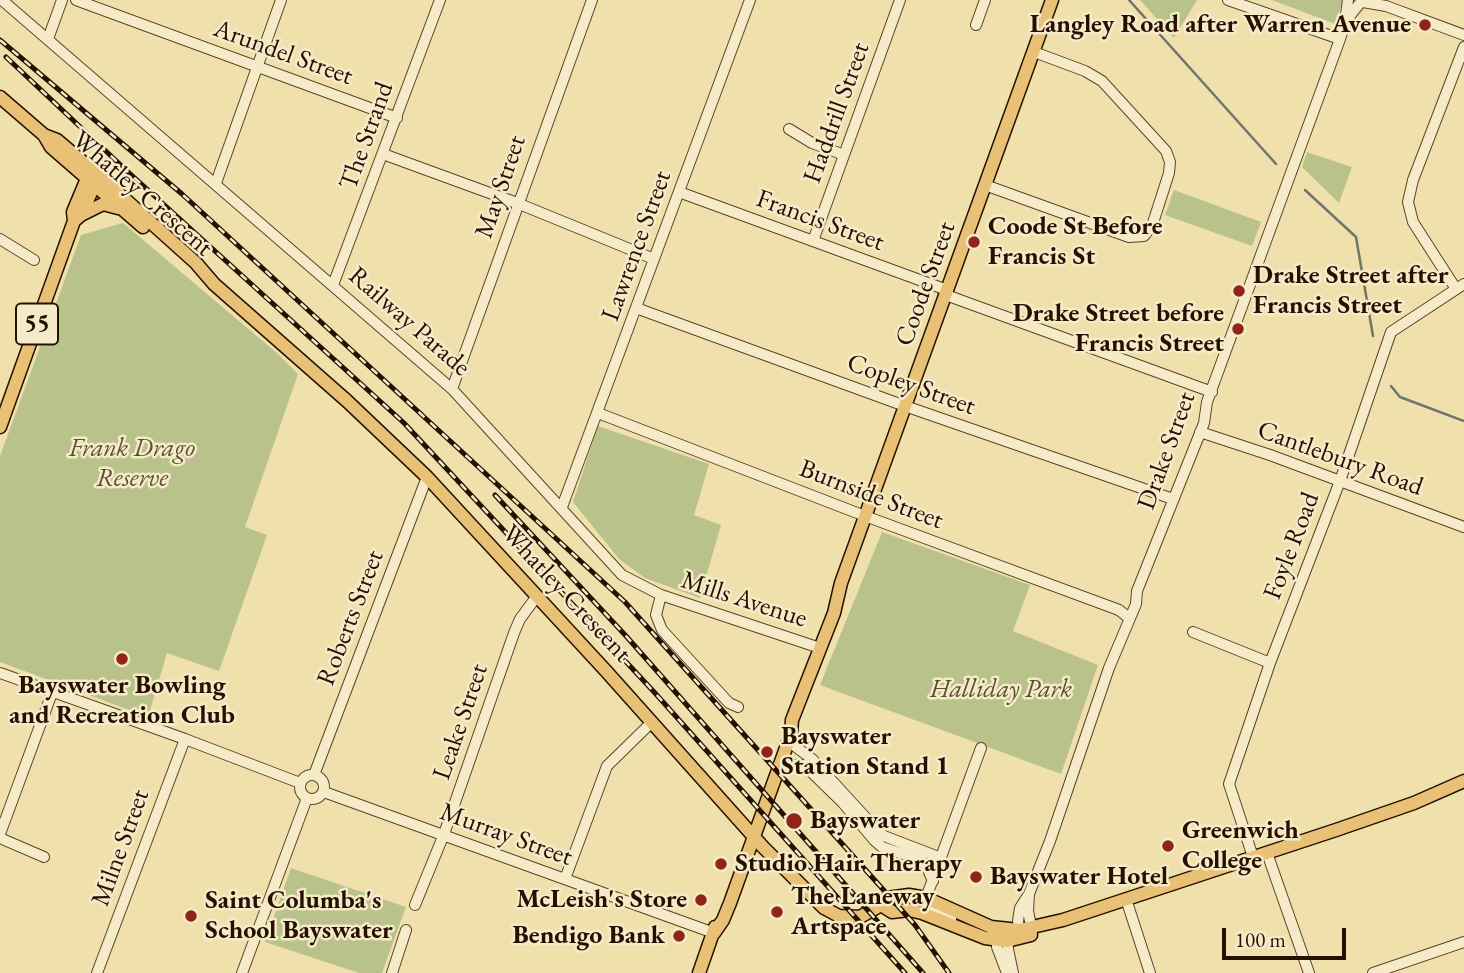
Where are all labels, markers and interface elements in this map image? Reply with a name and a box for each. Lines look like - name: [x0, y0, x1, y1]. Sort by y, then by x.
- place label: Langley Road after Warren Avenue: [1030, 9, 1411, 41]
- street label: Arundel Street: [209, 13, 357, 93]
- marker: Langley Road after Warren Avenue: [1417, 17, 1433, 33]
- street label: Haddrill Street: [797, 38, 877, 188]
- street label: The Strand: [333, 78, 401, 194]
- street label: Whatley Crescent: [65, 124, 219, 264]
- street label: May Street: [469, 131, 533, 243]
- street label: Lawrence Street: [595, 166, 679, 326]
- street label: Francis Street: [752, 183, 888, 259]
- place label: Coode St Before Francis St: [988, 211, 1162, 272]
- street label: Coode Street: [889, 218, 963, 350]
- marker: Coode St Before Francis St: [966, 234, 982, 250]
- place label: Drake Street after Francis Street: [1253, 260, 1448, 322]
- street label: Railway Parade: [342, 261, 476, 383]
- marker: Drake Street after Francis Street: [1231, 283, 1247, 299]
- place label: Drake Street before Francis Street: [1013, 298, 1224, 360]
- road number: 55: [16, 304, 58, 344]
- marker: Drake Street before Francis Street: [1230, 321, 1246, 337]
- street label: Copley Street: [842, 347, 980, 423]
- street label: Drake Street: [1131, 388, 1203, 514]
- street label: Cantlebury Road: [1253, 415, 1427, 503]
- park label: Frank Drago Reserve: [69, 433, 195, 494]
- street label: Burnside Street: [795, 453, 947, 537]
- street label: Foyle Road: [1257, 488, 1327, 604]
- street label: Whatley Crescent: [494, 519, 638, 669]
- street label: Roberts Street: [311, 546, 391, 690]
- street label: Mills Avenue: [677, 565, 811, 635]
- marker: Bayswater Bowling and Recreation Club: [114, 651, 130, 667]
- street label: Leake Street: [427, 660, 495, 784]
- place label: Bayswater Bowling and Recreation Club: [9, 670, 235, 732]
- park label: Halliday Park: [930, 674, 1072, 706]
- place label: Bayswater Station Stand 1: [781, 721, 949, 782]
- marker: Bayswater Station Stand 1: [759, 744, 775, 760]
- street label: Milne Street: [85, 785, 157, 911]
- street label: Murray Street: [436, 797, 576, 873]
- place label: Bayswater: [810, 805, 920, 837]
- marker: Bayswater: [784, 811, 804, 831]
- place label: Greenwich College: [1182, 815, 1299, 876]
- marker: Greenwich College: [1160, 838, 1176, 854]
- place label: Studio Hair Therapy: [735, 848, 962, 880]
- marker: Studio Hair Therapy: [713, 856, 729, 872]
- place label: Bayswater Hotel: [990, 861, 1168, 893]
- marker: Bayswater Hotel: [968, 869, 984, 885]
- place label: The Laneway Artspace: [791, 881, 935, 942]
- place label: McLeish's Store: [516, 884, 687, 916]
- place label: Saint Columba's School Bayswater: [205, 885, 393, 946]
- marker: McLeish's Store: [693, 892, 709, 908]
- marker: The Laneway Artspace: [769, 904, 785, 920]
- marker: Saint Columba's School Bayswater: [183, 908, 199, 924]
- scale bar: [1226, 914, 1350, 958]
- place label: Bendigo Bank: [513, 920, 665, 952]
- text: 100 m: [1235, 926, 1286, 953]
- marker: Bendigo Bank: [671, 928, 687, 944]

